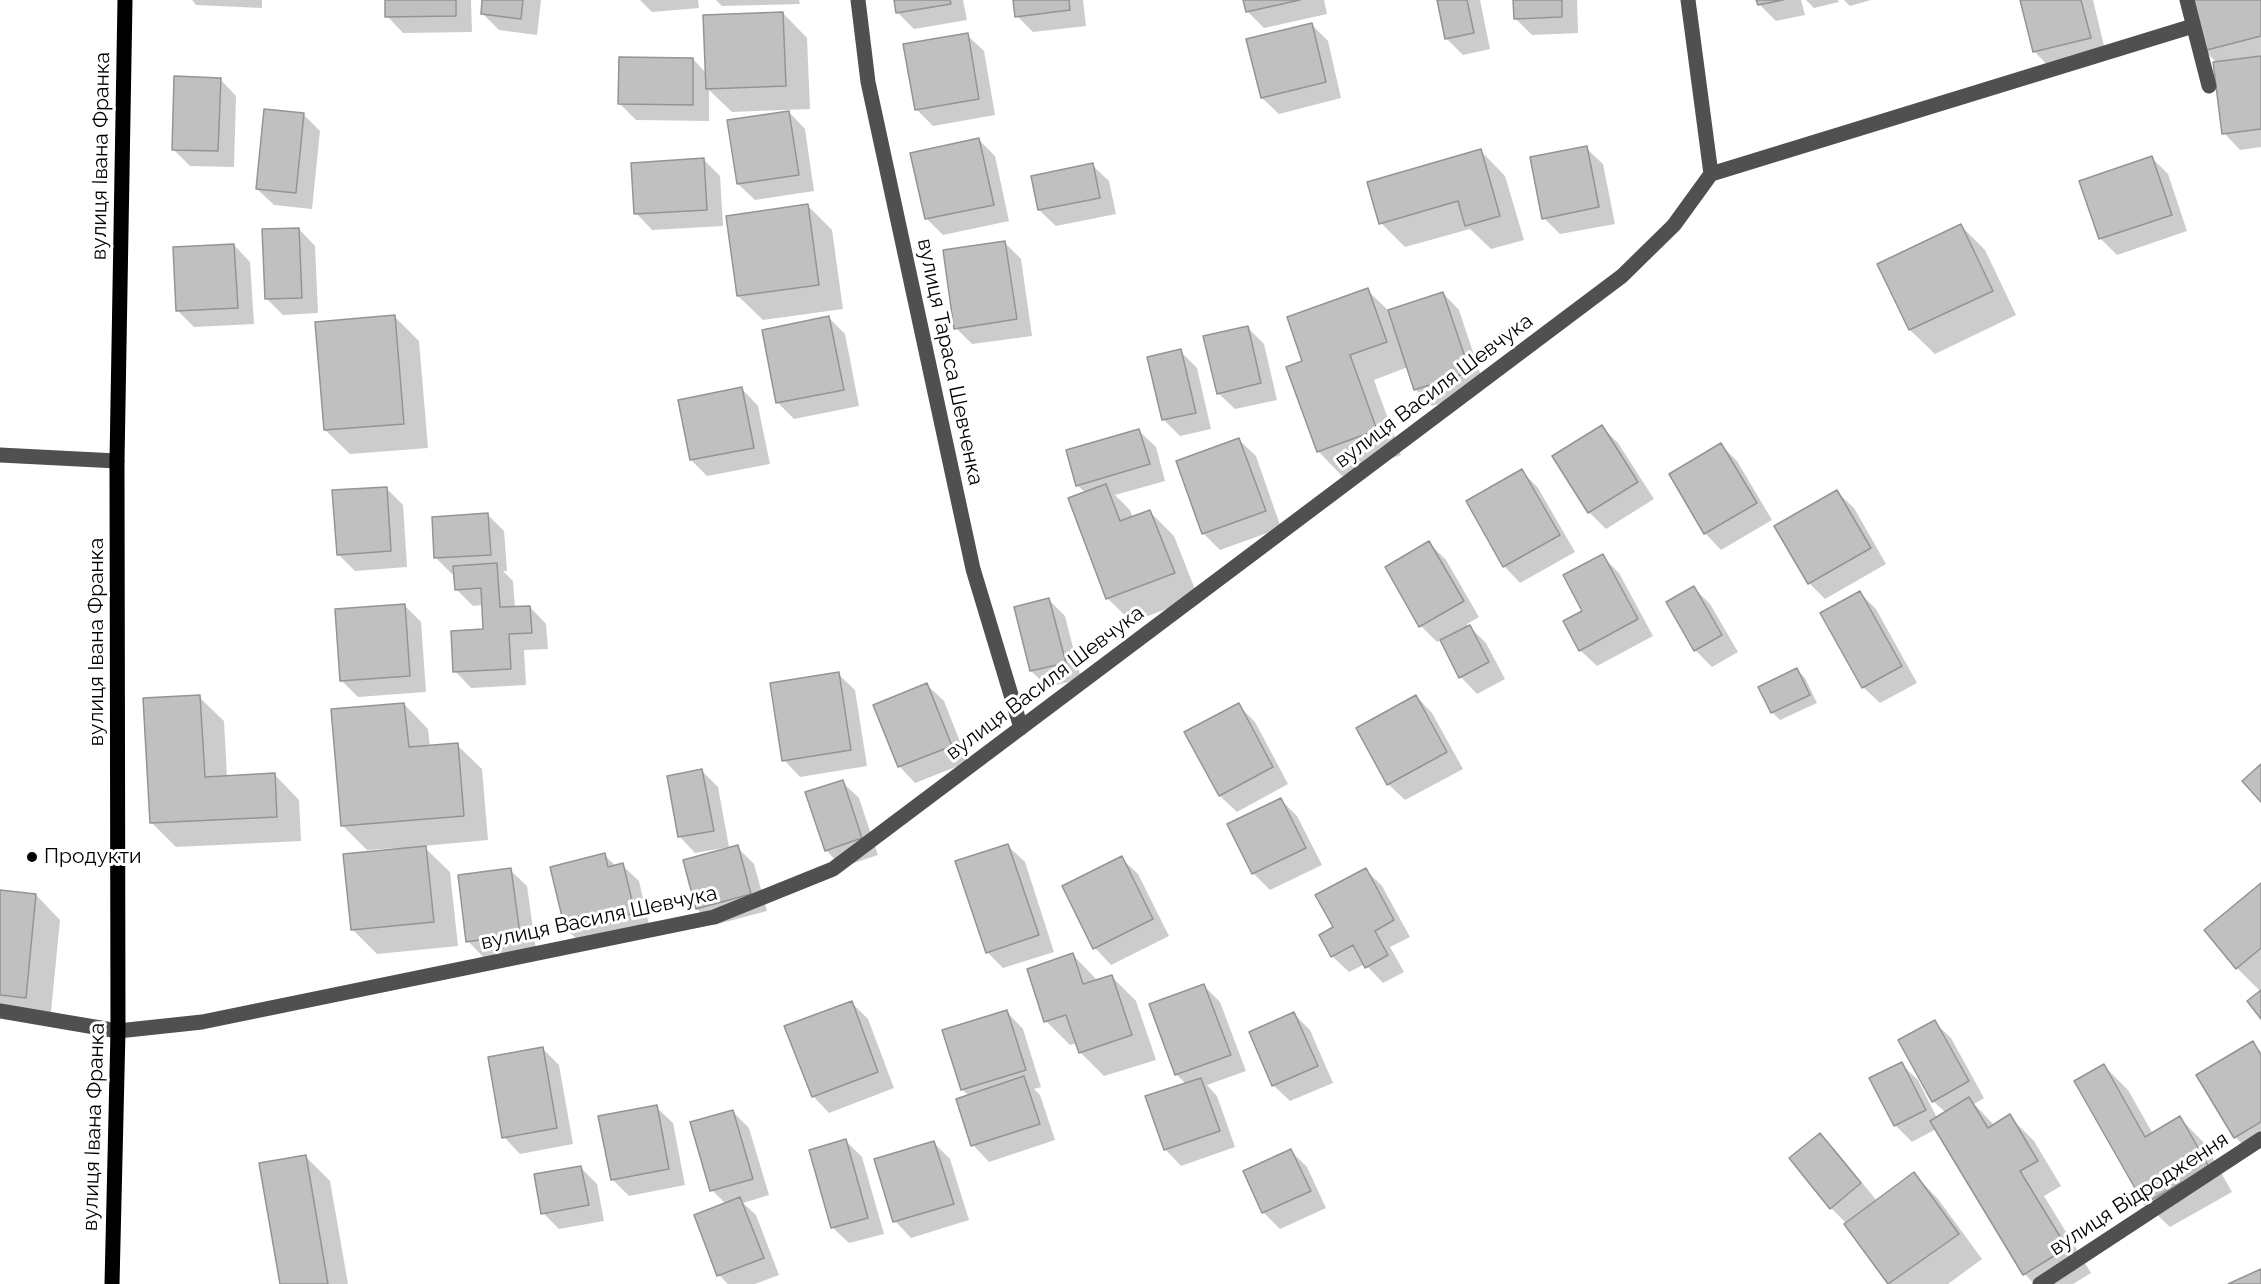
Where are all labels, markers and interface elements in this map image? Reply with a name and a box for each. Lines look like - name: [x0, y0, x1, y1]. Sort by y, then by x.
- street label: вулиця Івана Франка: [87, 52, 115, 260]
- street label: вулиця Тараса Шевченка: [912, 236, 988, 488]
- street label: вулиця Василя Шевчука: [1330, 308, 1538, 474]
- street label: вулиця Івана Франка: [84, 538, 110, 746]
- street label: вулиця Василя Шевчука: [941, 600, 1149, 766]
- place label: Продукти: [44, 844, 141, 870]
- marker: Продукти: [25, 850, 39, 864]
- street label: вулиця Василя Шевчука: [478, 881, 720, 955]
- street label: вулиця Івана Франка: [78, 1022, 110, 1232]
- street label: вулиця Відродження: [2045, 1127, 2233, 1261]

